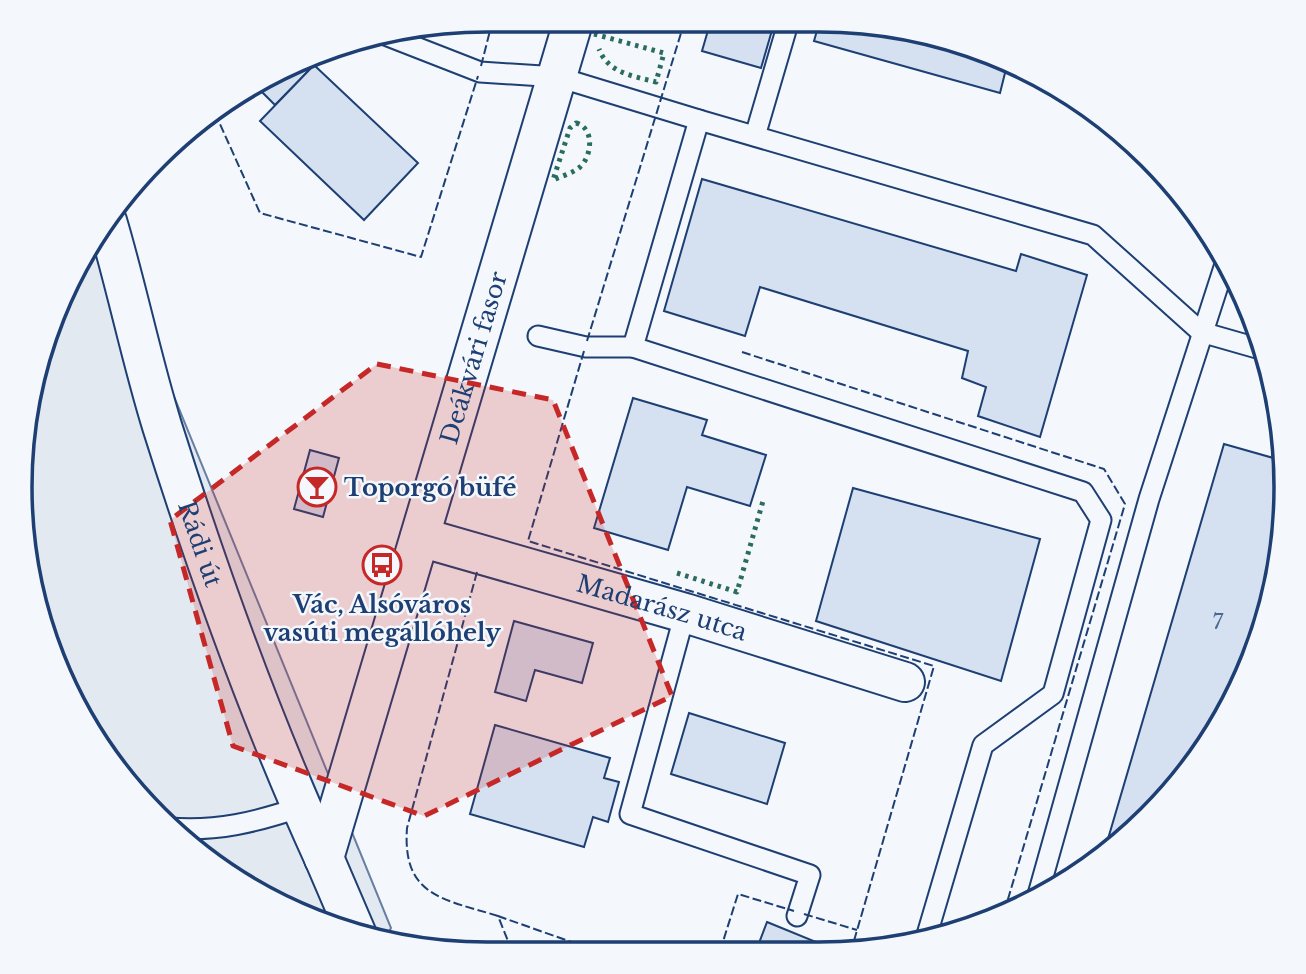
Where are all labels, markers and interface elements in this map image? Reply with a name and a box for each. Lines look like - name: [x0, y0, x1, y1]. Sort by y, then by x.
- street label: Deákvári fasor: [434, 268, 513, 447]
- bar icon: Toporgó büfé: [296, 466, 338, 508]
- place label: Toporgó büfé: [344, 473, 517, 502]
- street label: Rádi út: [173, 497, 229, 590]
- bus stop icon: Vác, Alsóváros vasúti megállóhely: [361, 544, 403, 586]
- street label: Madarász utca: [574, 568, 751, 646]
- place label: Vác, Alsóváros vasúti megállóhely: [263, 590, 501, 647]
- house number: 7: [1213, 609, 1224, 635]

